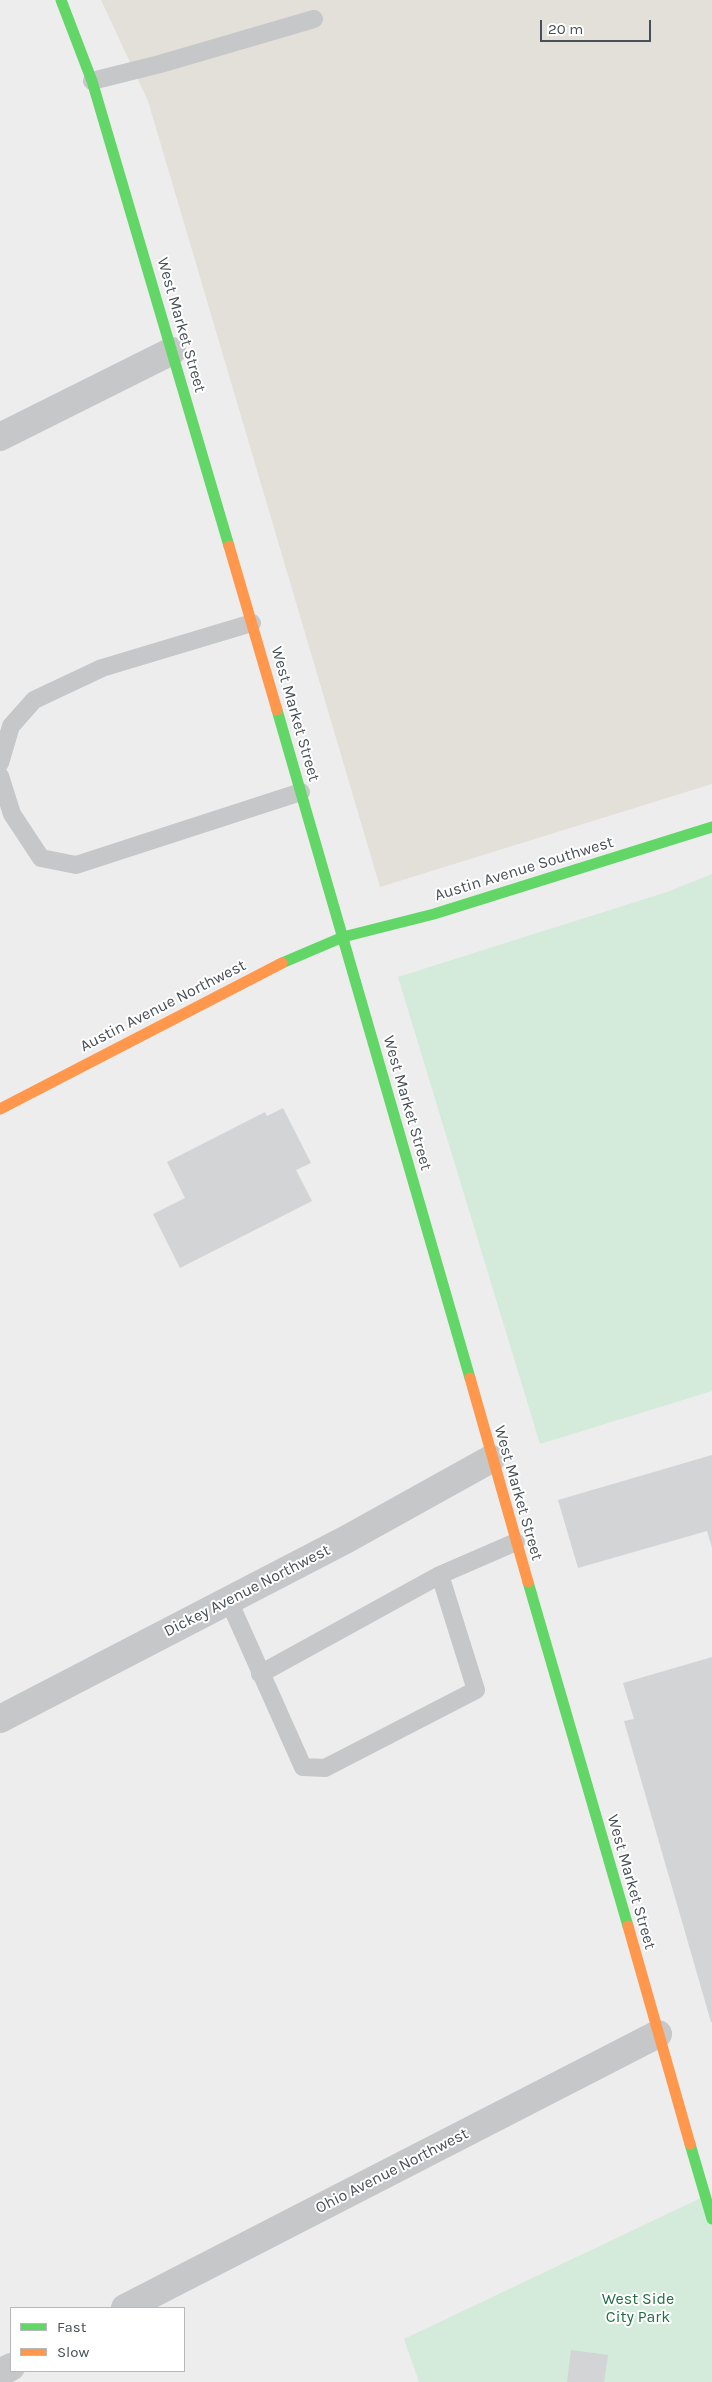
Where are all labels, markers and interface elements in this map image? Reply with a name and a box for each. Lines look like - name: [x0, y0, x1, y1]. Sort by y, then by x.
- scale bar: [542, 10, 653, 42]
- text: 20 m: [548, 20, 583, 38]
- street label: West Market Street: [153, 255, 209, 395]
- street label: West Market Street: [267, 644, 323, 784]
- street label: Austin Avenue Southwest: [432, 833, 616, 905]
- street label: Austin Avenue Northwest: [77, 956, 249, 1056]
- street label: West Market Street: [379, 1033, 435, 1173]
- street label: West Market Street: [490, 1423, 546, 1563]
- street label: Dickey Avenue Northwest: [161, 1541, 333, 1641]
- street label: West Market Street: [603, 1812, 659, 1952]
- street label: Ohio Avenue Northwest: [312, 2124, 472, 2218]
- park label: West Side City Park: [602, 2289, 674, 2327]
- legend: [10, 2307, 185, 2372]
- text: Fast: [57, 2318, 86, 2336]
- text: Slow: [57, 2343, 89, 2361]

